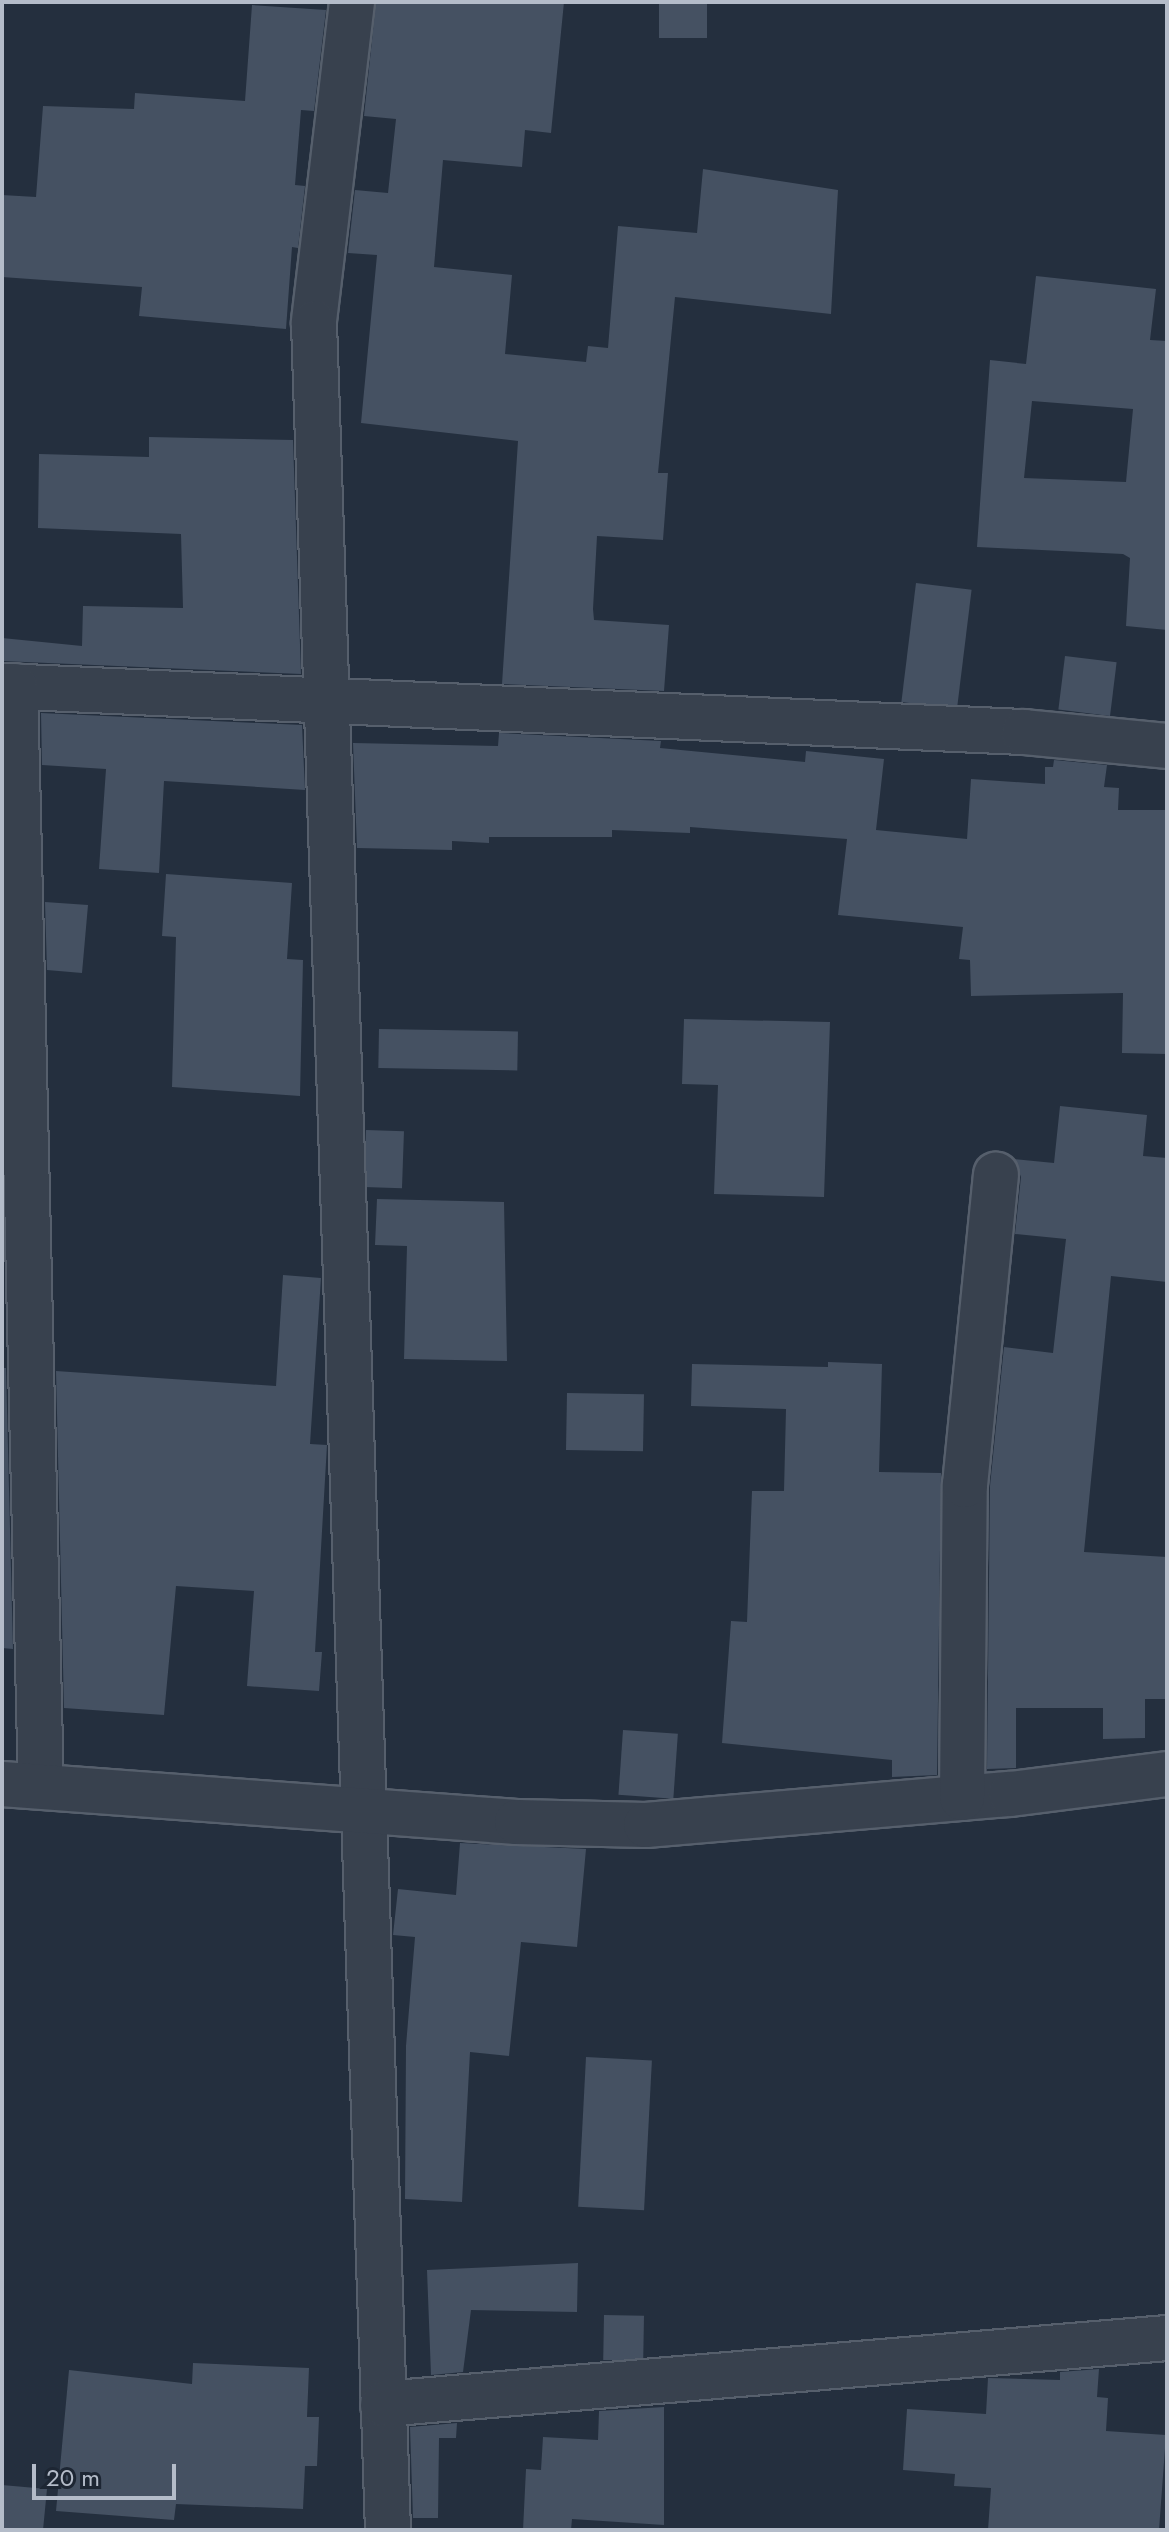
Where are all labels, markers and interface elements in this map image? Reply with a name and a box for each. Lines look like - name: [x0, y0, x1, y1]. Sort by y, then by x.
- scale bar: [36, 2448, 180, 2498]
- text: 20 m: [46, 2460, 100, 2495]

